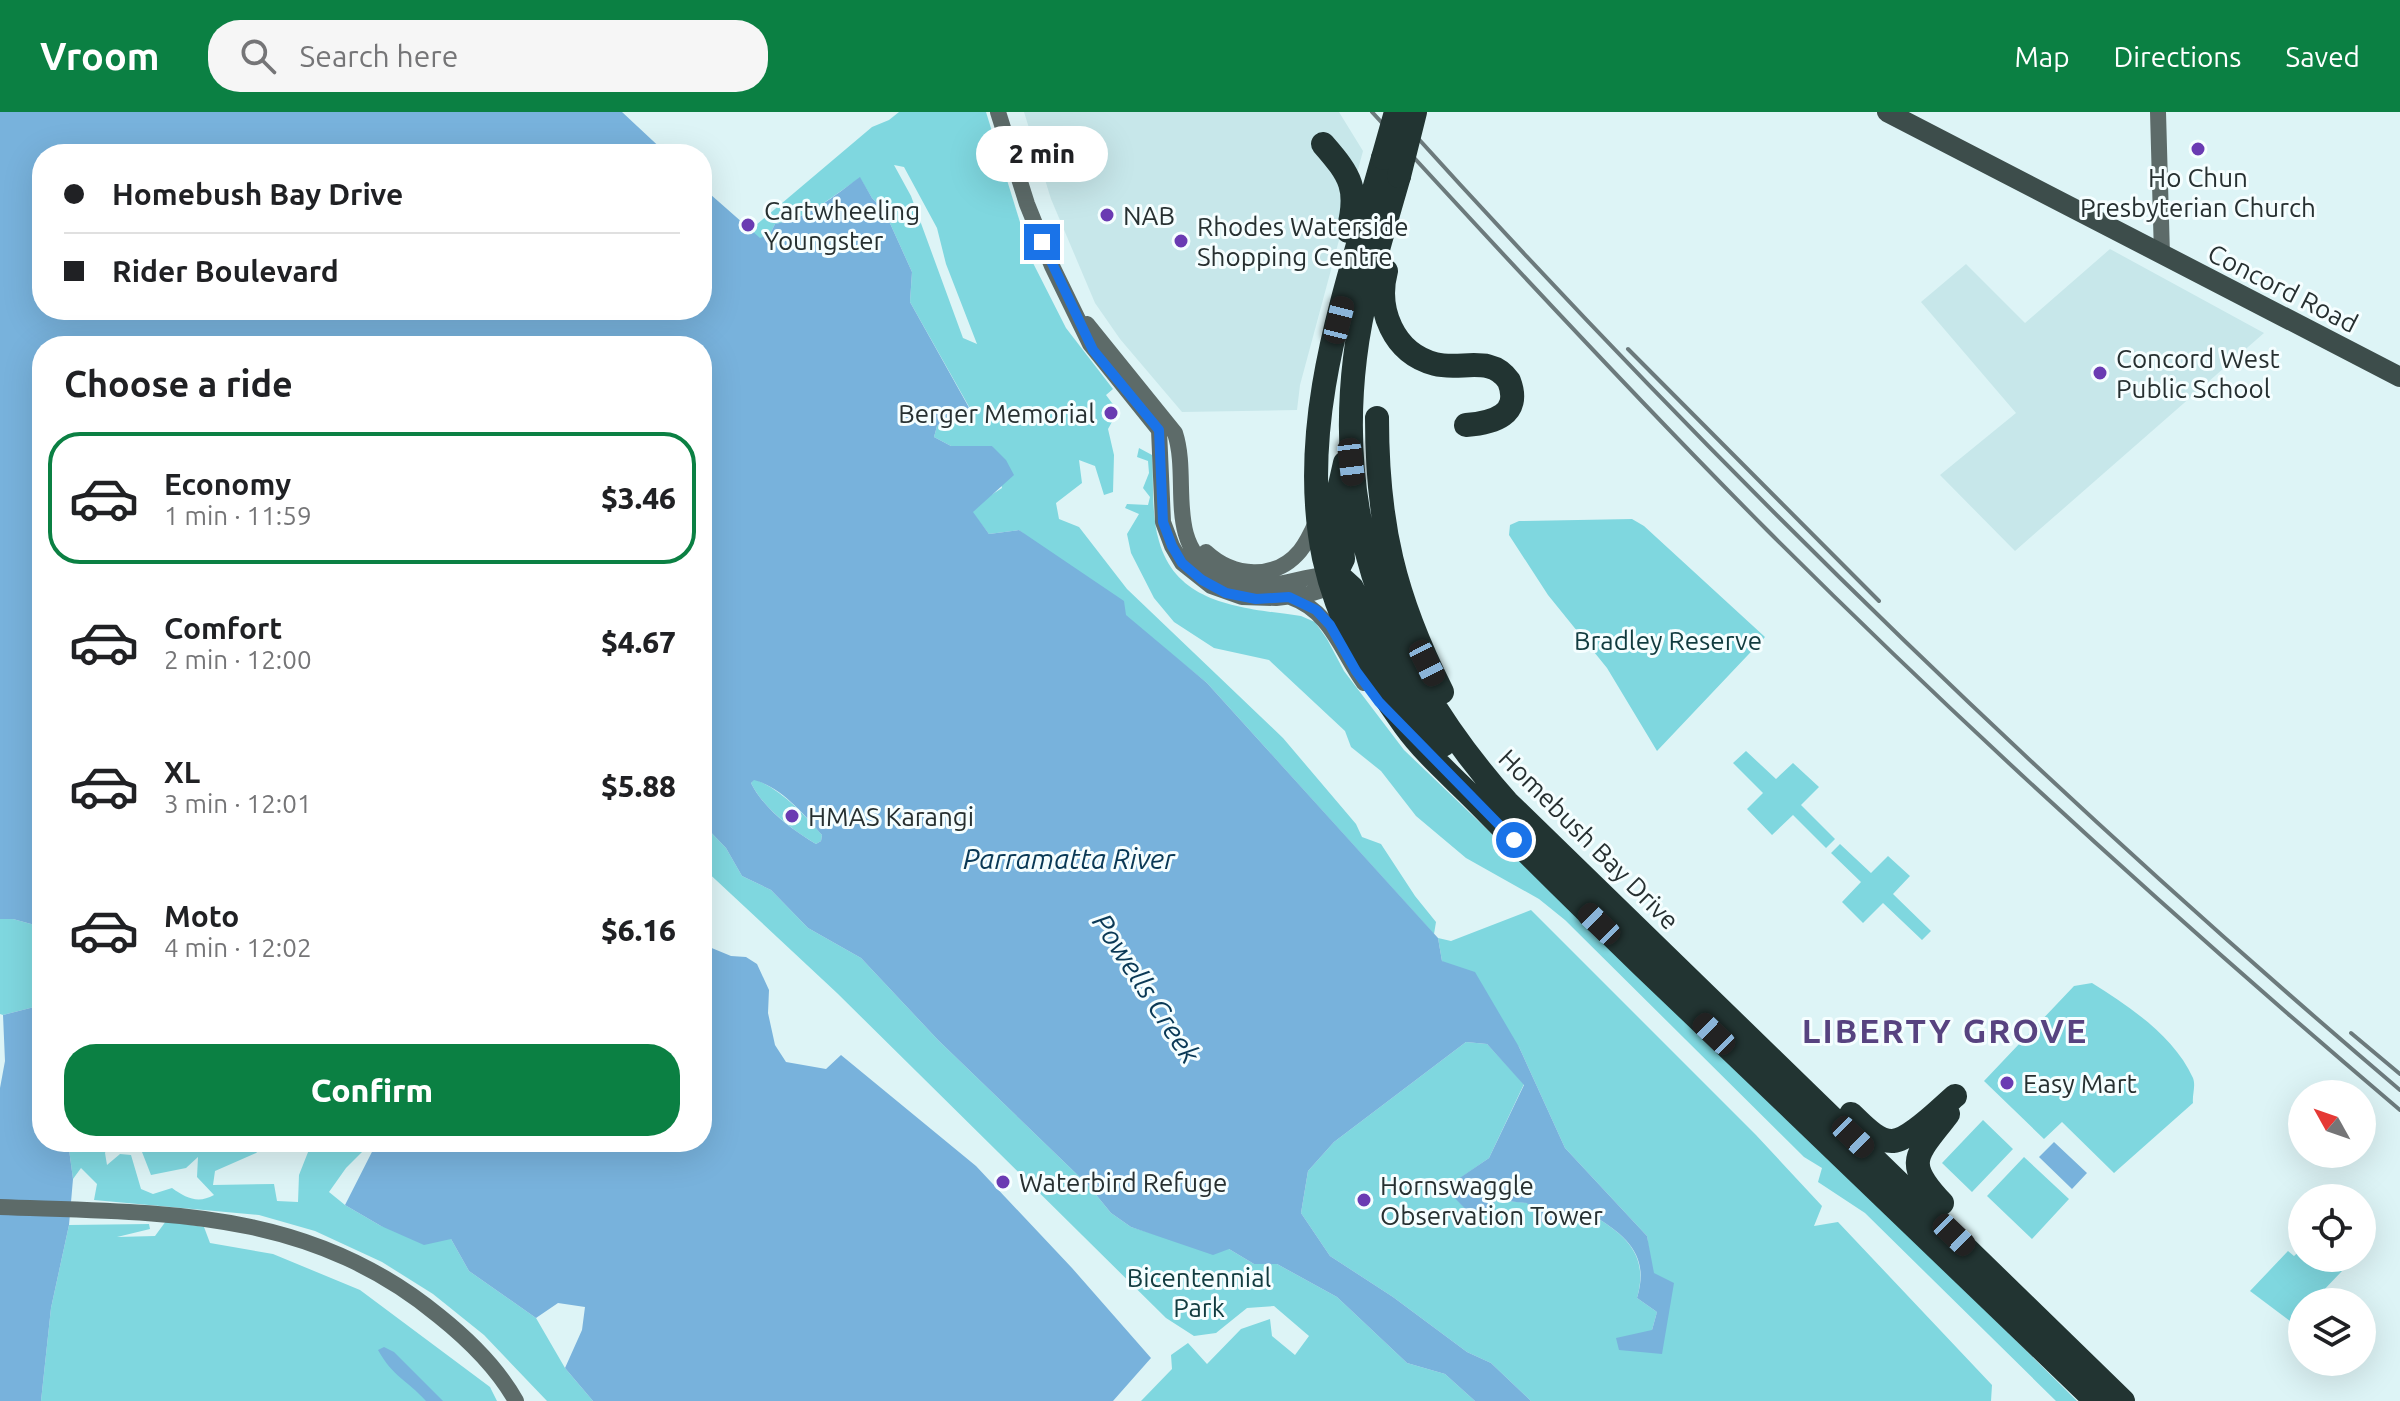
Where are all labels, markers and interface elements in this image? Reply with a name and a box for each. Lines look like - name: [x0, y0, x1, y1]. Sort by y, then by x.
- search box: [208, 20, 768, 92]
- icon: search: [236, 34, 280, 78]
- text: Vroom: [40, 35, 160, 77]
- text: Search here: [300, 39, 458, 73]
- text: Map: [2014, 41, 2070, 72]
- text: Directions: [2114, 41, 2241, 72]
- text: Saved: [2285, 41, 2360, 72]
- callout: 2 min: [976, 126, 1108, 182]
- text: 2 min: [1009, 139, 1075, 168]
- marker: Ho Chun Presbyterian Church: [2189, 140, 2207, 158]
- place label: Ho Chun Presbyterian Church: [2080, 163, 2316, 222]
- text: Homebush Bay Drive: [112, 177, 403, 211]
- place label: Cartwheeling Youngster: [764, 196, 920, 255]
- place label: NAB: [1123, 201, 1175, 230]
- marker: NAB: [1098, 206, 1116, 224]
- place label: Rhodes Waterside Shopping Centre: [1197, 212, 1409, 271]
- marker: Cartwheeling Youngster: [739, 216, 757, 234]
- route end: [1024, 224, 1060, 260]
- marker: Rhodes Waterside Shopping Centre: [1172, 232, 1190, 250]
- street label: Concord Road: [2203, 238, 2363, 338]
- text: Rider Boulevard: [112, 254, 339, 288]
- car: [1322, 294, 1356, 346]
- place label: Concord West Public School: [2116, 344, 2280, 403]
- text: Choose a ride: [64, 363, 293, 404]
- marker: Concord West Public School: [2091, 364, 2109, 382]
- place label: Berger Memorial: [898, 399, 1095, 428]
- marker: Berger Memorial: [1102, 404, 1120, 422]
- car: [1336, 437, 1366, 487]
- icon: car: [68, 462, 140, 534]
- text: Economy: [164, 467, 291, 501]
- text: $3.46: [601, 481, 676, 515]
- text: 1 min · 11:59: [164, 501, 312, 530]
- icon: car: [68, 606, 140, 678]
- text: Comfort: [164, 611, 282, 645]
- text: $4.67: [601, 625, 676, 659]
- park label: Bradley Reserve: [1574, 626, 1762, 655]
- car: [1405, 636, 1449, 690]
- text: 2 min · 12:00: [164, 645, 312, 674]
- street label: Homebush Bay Drive: [1493, 743, 1685, 935]
- icon: car: [68, 750, 140, 822]
- text: XL: [164, 755, 200, 789]
- text: $5.88: [601, 769, 676, 803]
- text: 3 min · 12:01: [164, 789, 312, 818]
- place label: HMAS Karangi: [808, 802, 974, 831]
- marker: HMAS Karangi: [783, 807, 801, 825]
- route start: [1496, 822, 1532, 858]
- water label: Parramatta River: [963, 843, 1176, 874]
- icon: car: [68, 894, 140, 966]
- text: Moto: [164, 899, 239, 933]
- car: [1573, 899, 1625, 949]
- water label: Powells Creek: [1087, 907, 1207, 1069]
- text: $6.16: [601, 913, 676, 947]
- text: 4 min · 12:02: [164, 933, 312, 962]
- car: [1688, 1009, 1740, 1059]
- district label: LIBERTY GROVE: [1802, 1011, 2088, 1049]
- button: Confirm: [64, 1044, 680, 1136]
- place label: Easy Mart: [2023, 1069, 2137, 1098]
- marker: Easy Mart: [1998, 1074, 2016, 1092]
- north arrow: [2288, 1080, 2376, 1168]
- map controls: [2288, 1080, 2376, 1376]
- car: [1827, 1112, 1879, 1162]
- place label: Waterbird Refuge: [1019, 1168, 1227, 1197]
- place label: Hornswaggle Observation Tower: [1380, 1171, 1603, 1230]
- marker: Waterbird Refuge: [994, 1173, 1012, 1191]
- button: locate: [2288, 1184, 2376, 1272]
- marker: Hornswaggle Observation Tower: [1355, 1191, 1373, 1209]
- car: [1928, 1210, 1980, 1260]
- park label: Bicentennial Park: [1127, 1263, 1272, 1322]
- button: layers: [2288, 1288, 2376, 1376]

